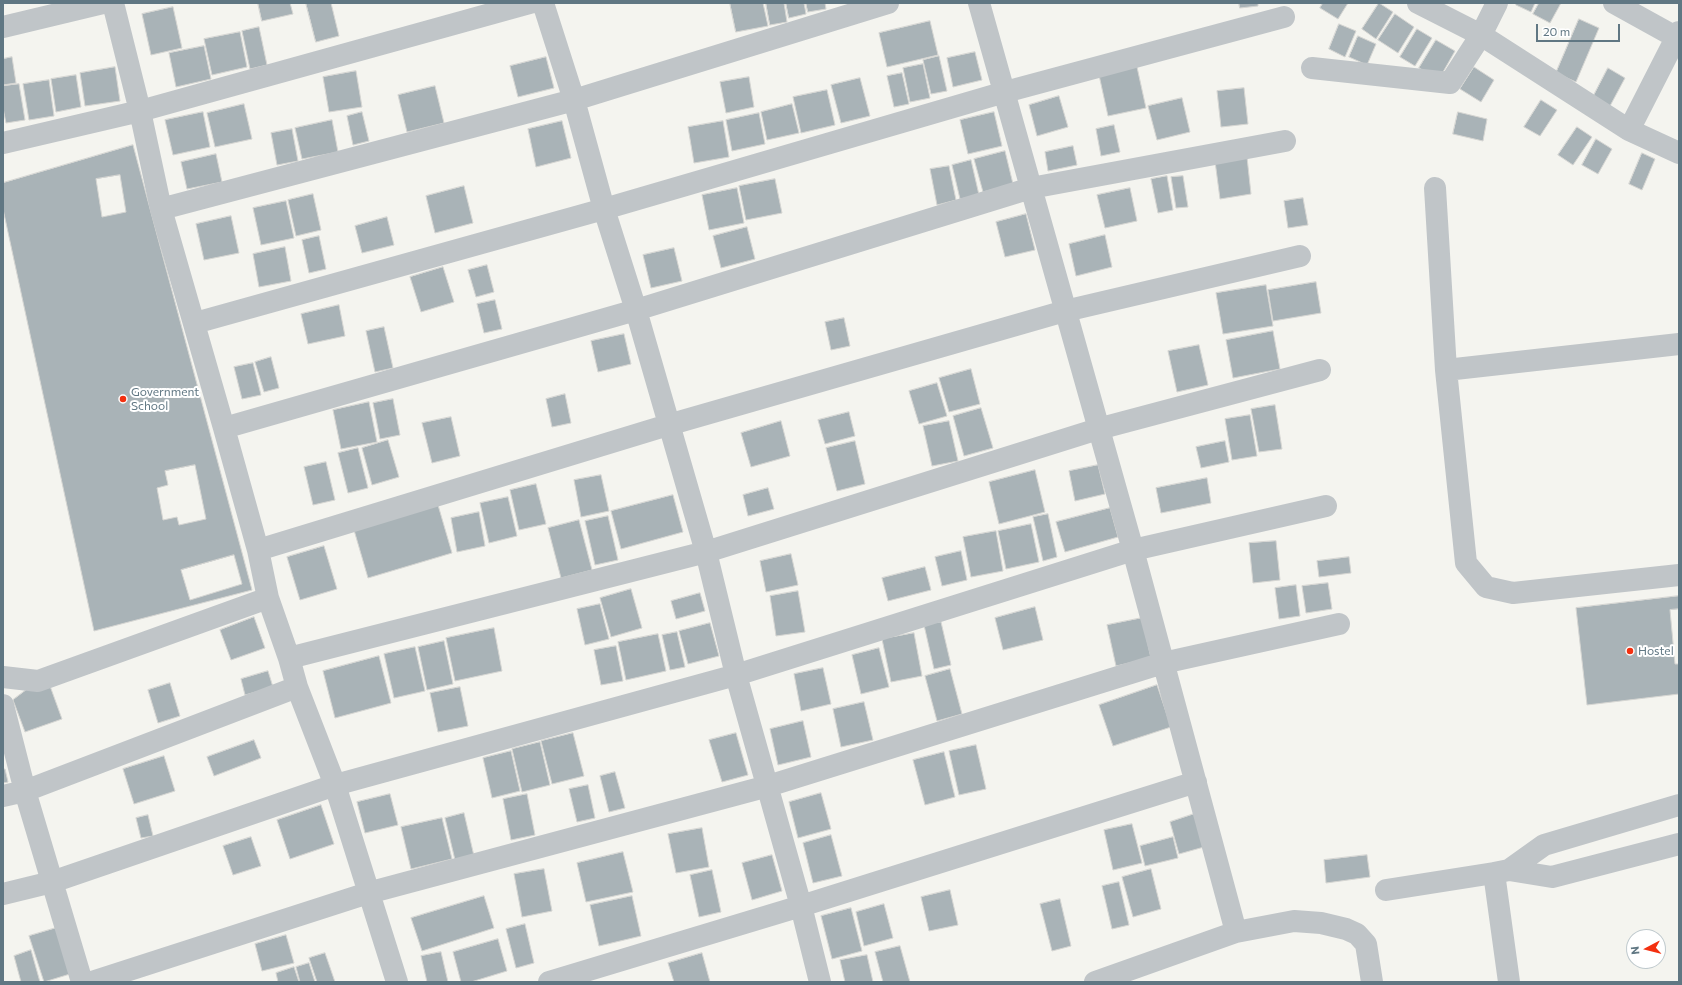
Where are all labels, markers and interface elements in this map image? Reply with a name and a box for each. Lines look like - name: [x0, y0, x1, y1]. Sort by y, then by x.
- scale bar: [1538, 16, 1622, 42]
- text: 20 m: [1543, 24, 1570, 38]
- place label: Government School: [131, 385, 199, 413]
- marker: Government School: [118, 394, 128, 404]
- place label: Hostel: [1638, 644, 1674, 658]
- marker: Hostel: [1625, 646, 1635, 656]
- north arrow: [1626, 929, 1666, 969]
- text: N: [1628, 946, 1642, 955]

